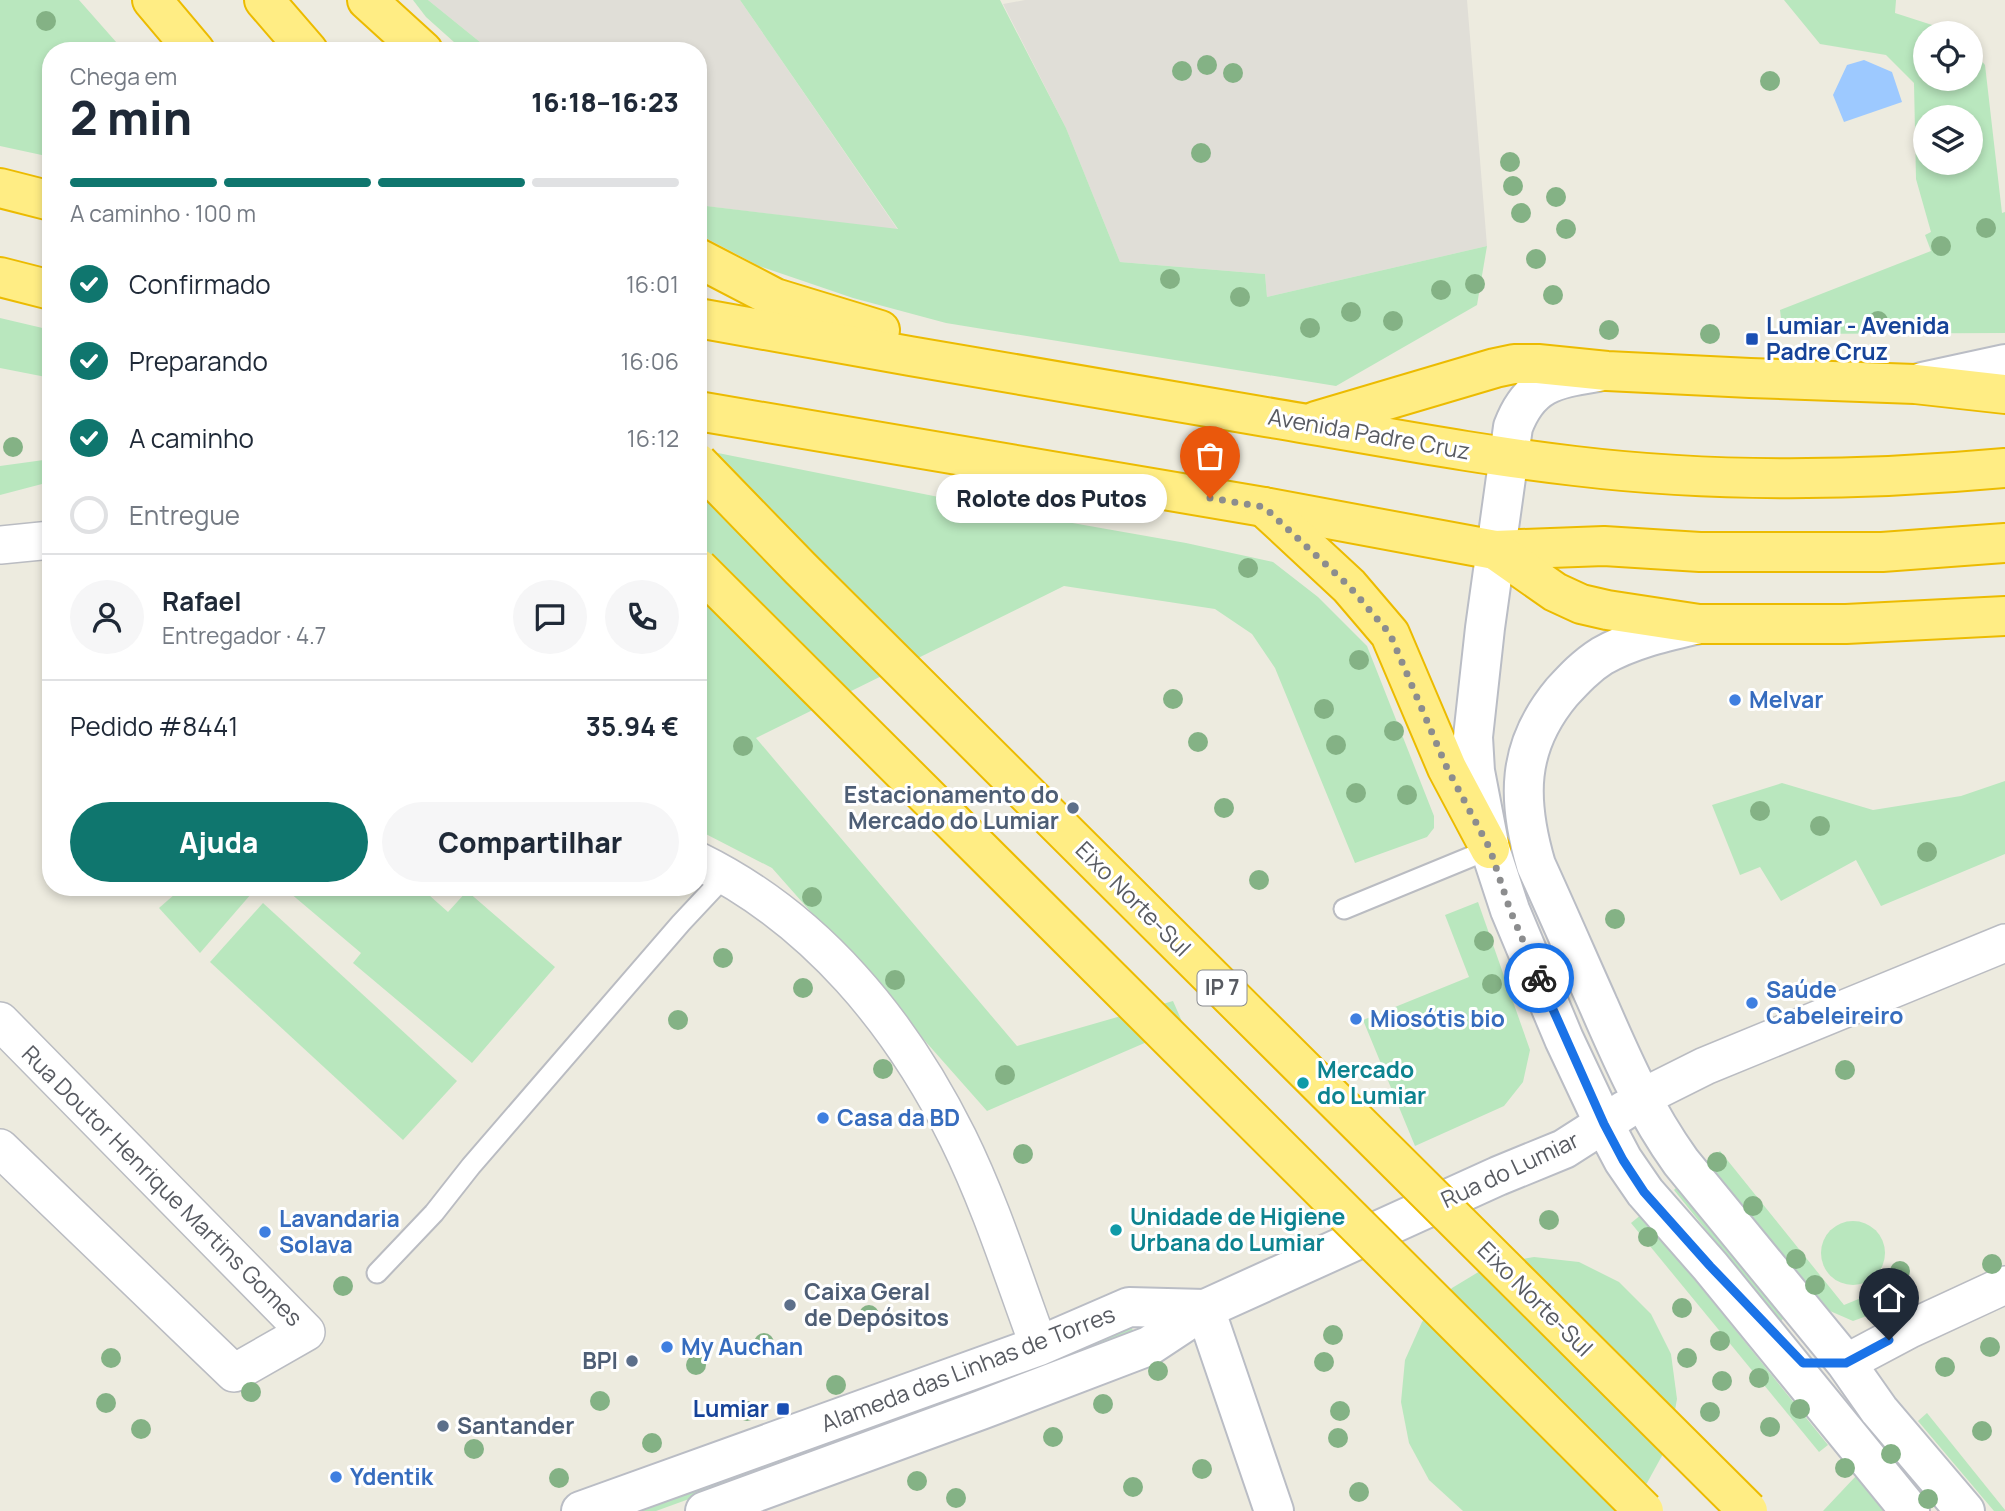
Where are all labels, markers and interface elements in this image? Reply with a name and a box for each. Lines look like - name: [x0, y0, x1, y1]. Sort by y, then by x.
- map controls: [1913, 21, 1983, 175]
- button: locate: [1913, 21, 1983, 91]
- text: Chega em: [70, 60, 177, 92]
- text: 16:18–16:23: [531, 84, 679, 120]
- text: 2 min: [70, 86, 192, 149]
- button: layers: [1913, 105, 1983, 175]
- text: A caminho · 100 m: [70, 197, 256, 229]
- icon: check: [70, 265, 108, 303]
- text: Confirmado: [129, 266, 271, 302]
- text: 16:01: [626, 268, 679, 300]
- place label: Lumiar - Avenida Padre Cruz: [1766, 309, 1950, 367]
- marker: Lumiar - Avenida Padre Cruz: [1744, 331, 1760, 347]
- icon: check: [70, 342, 108, 380]
- text: Preparando: [129, 343, 268, 379]
- text: 16:06: [621, 345, 679, 377]
- street label: Avenida Padre Cruz: [1266, 400, 1473, 467]
- icon: check: [70, 419, 108, 457]
- text: A caminho: [129, 420, 254, 456]
- text: 16:12: [627, 422, 679, 454]
- pin: [1180, 426, 1240, 498]
- icon: bag: [1191, 437, 1229, 475]
- callout: Rolote dos Putos: [937, 474, 1168, 522]
- text: Rolote dos Putos: [956, 482, 1147, 514]
- text: Entregue: [129, 497, 240, 533]
- button: person: [70, 580, 144, 654]
- button: chat: [513, 580, 587, 654]
- button: phone: [605, 580, 679, 654]
- text: Rafael: [162, 583, 242, 619]
- text: Entregador · 4.7: [162, 619, 326, 651]
- place label: Melvar: [1749, 683, 1823, 715]
- marker: Melvar: [1727, 692, 1743, 708]
- text: Pedido #8441: [70, 708, 238, 744]
- text: 35.94 €: [586, 708, 679, 744]
- place label: Estacionamento do Mercado do Lumiar: [844, 778, 1059, 836]
- marker: Estacionamento do Mercado do Lumiar: [1065, 800, 1081, 816]
- button: Ajuda: [70, 802, 368, 882]
- button: Compartilhar: [382, 802, 679, 882]
- street label: Eixo Norte-Sul: [1069, 834, 1198, 963]
- courier: [1504, 943, 1574, 1013]
- icon: bike: [1520, 959, 1558, 997]
- road number: IP 7: [1198, 970, 1246, 1006]
- place label: Saúde Cabeleireiro: [1766, 973, 1903, 1031]
- marker: Saúde Cabeleireiro: [1744, 995, 1760, 1011]
- place label: Miosótis bio: [1370, 1002, 1505, 1034]
- marker: Miosótis bio: [1348, 1011, 1364, 1027]
- street label: Rua Doutor Henrique Martins Gomes: [15, 1038, 310, 1333]
- place label: Mercado do Lumiar: [1317, 1053, 1426, 1111]
- marker: Mercado do Lumiar: [1295, 1075, 1311, 1091]
- place label: Casa da BD: [837, 1101, 960, 1133]
- marker: Casa da BD: [815, 1110, 831, 1126]
- street label: Rua do Lumiar: [1435, 1123, 1584, 1215]
- place label: Unidade de Higiene Urbana do Lumiar: [1130, 1200, 1345, 1258]
- place label: Lavandaria Solava: [279, 1202, 400, 1260]
- marker: Unidade de Higiene Urbana do Lumiar: [1108, 1222, 1124, 1238]
- marker: Lavandaria Solava: [257, 1224, 273, 1240]
- street label: Eixo Norte-Sul: [1471, 1234, 1600, 1363]
- pin: [1859, 1268, 1919, 1340]
- place label: Caixa Geral de Depósitos: [804, 1275, 949, 1333]
- icon: home: [1870, 1279, 1908, 1317]
- marker: Caixa Geral de Depósitos: [782, 1297, 798, 1313]
- street label: Alameda das Linhas de Torres: [816, 1297, 1119, 1439]
- place label: My Auchan: [681, 1330, 803, 1362]
- marker: My Auchan: [659, 1339, 675, 1355]
- place label: BPI: [582, 1344, 618, 1376]
- marker: BPI: [624, 1353, 640, 1369]
- place label: Lumiar: [693, 1392, 769, 1424]
- marker: Lumiar: [775, 1401, 791, 1417]
- place label: Santander: [457, 1409, 574, 1441]
- marker: Santander: [435, 1418, 451, 1434]
- place label: Ydentik: [350, 1460, 434, 1492]
- marker: Ydentik: [328, 1469, 344, 1485]

